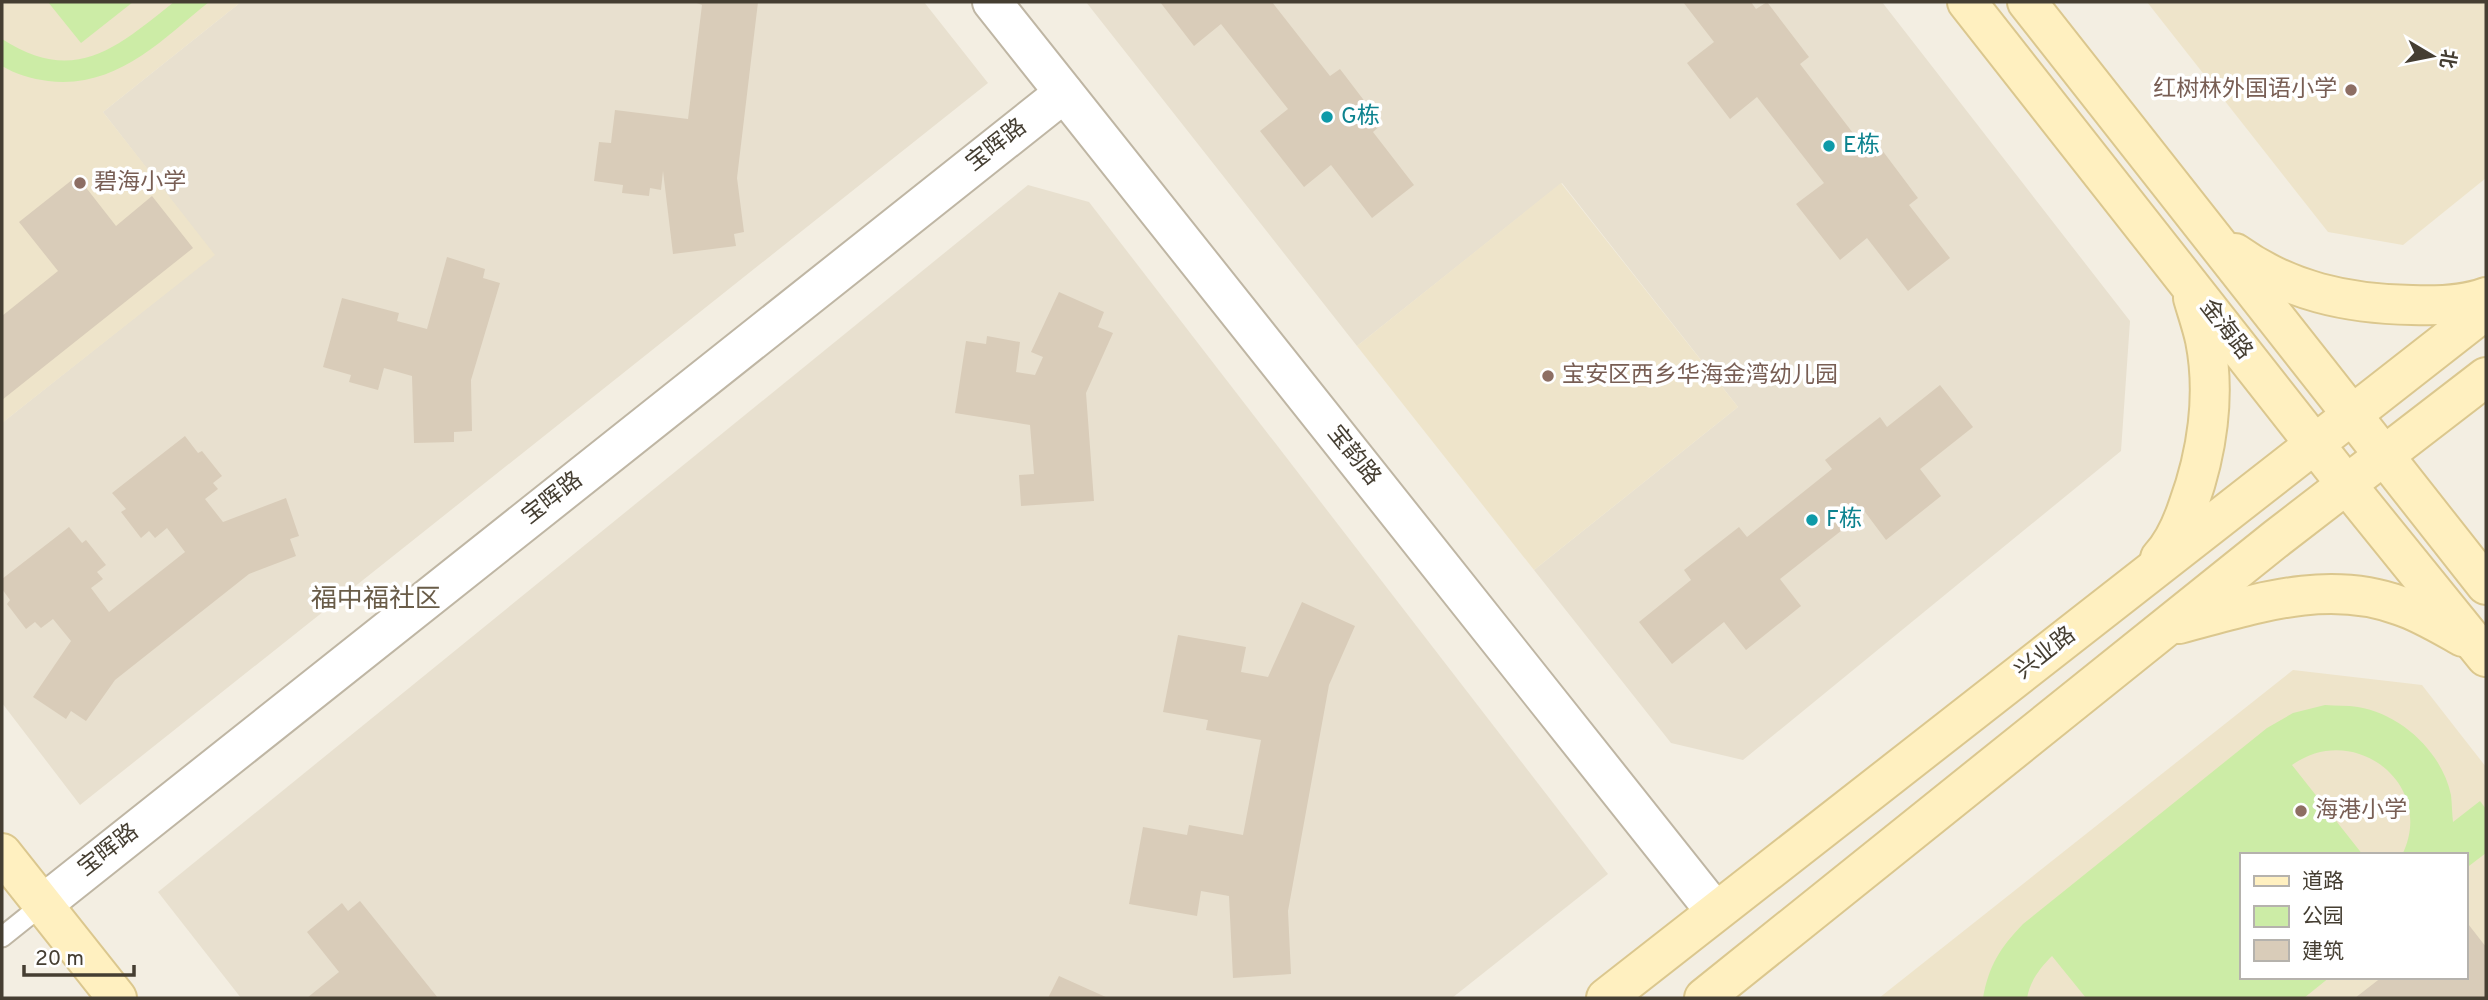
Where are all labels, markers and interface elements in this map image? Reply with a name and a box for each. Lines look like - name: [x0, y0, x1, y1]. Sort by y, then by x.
- north arrow: [2397, 21, 2467, 91]
- text: 北: [2433, 47, 2460, 70]
- place label: 红树林外国语小学: [2153, 76, 2337, 105]
- marker: 红树林外国语小学: [2343, 82, 2359, 98]
- place label: G栋: [1341, 103, 1380, 132]
- marker: G栋: [1319, 109, 1335, 125]
- street label: 宝晖路: [961, 113, 1033, 179]
- place label: E栋: [1843, 132, 1880, 161]
- marker: E栋: [1821, 138, 1837, 154]
- place label: 碧海小学: [94, 169, 186, 198]
- marker: 碧海小学: [72, 175, 88, 191]
- street label: 金海路: [2192, 294, 2258, 366]
- place label: 宝安区西乡华海金湾幼儿园: [1562, 362, 1838, 391]
- marker: 宝安区西乡华海金湾幼儿园: [1540, 368, 1556, 384]
- street label: 宝韵路: [1320, 420, 1386, 492]
- street label: 宝晖路: [517, 466, 589, 532]
- place label: F栋: [1826, 506, 1862, 535]
- marker: F栋: [1804, 512, 1820, 528]
- district label: 福中福社区: [311, 584, 441, 617]
- street label: 兴业路: [2010, 621, 2082, 687]
- place label: 海港小学: [2315, 797, 2407, 826]
- marker: 海港小学: [2293, 803, 2309, 819]
- street label: 宝晖路: [73, 818, 145, 884]
- legend: [2240, 853, 2467, 979]
- text: 道路: [2302, 869, 2344, 896]
- text: 公园: [2302, 904, 2344, 931]
- scale bar: [24, 934, 135, 978]
- text: 建筑: [2302, 939, 2344, 966]
- text: 20 m: [35, 946, 84, 973]

